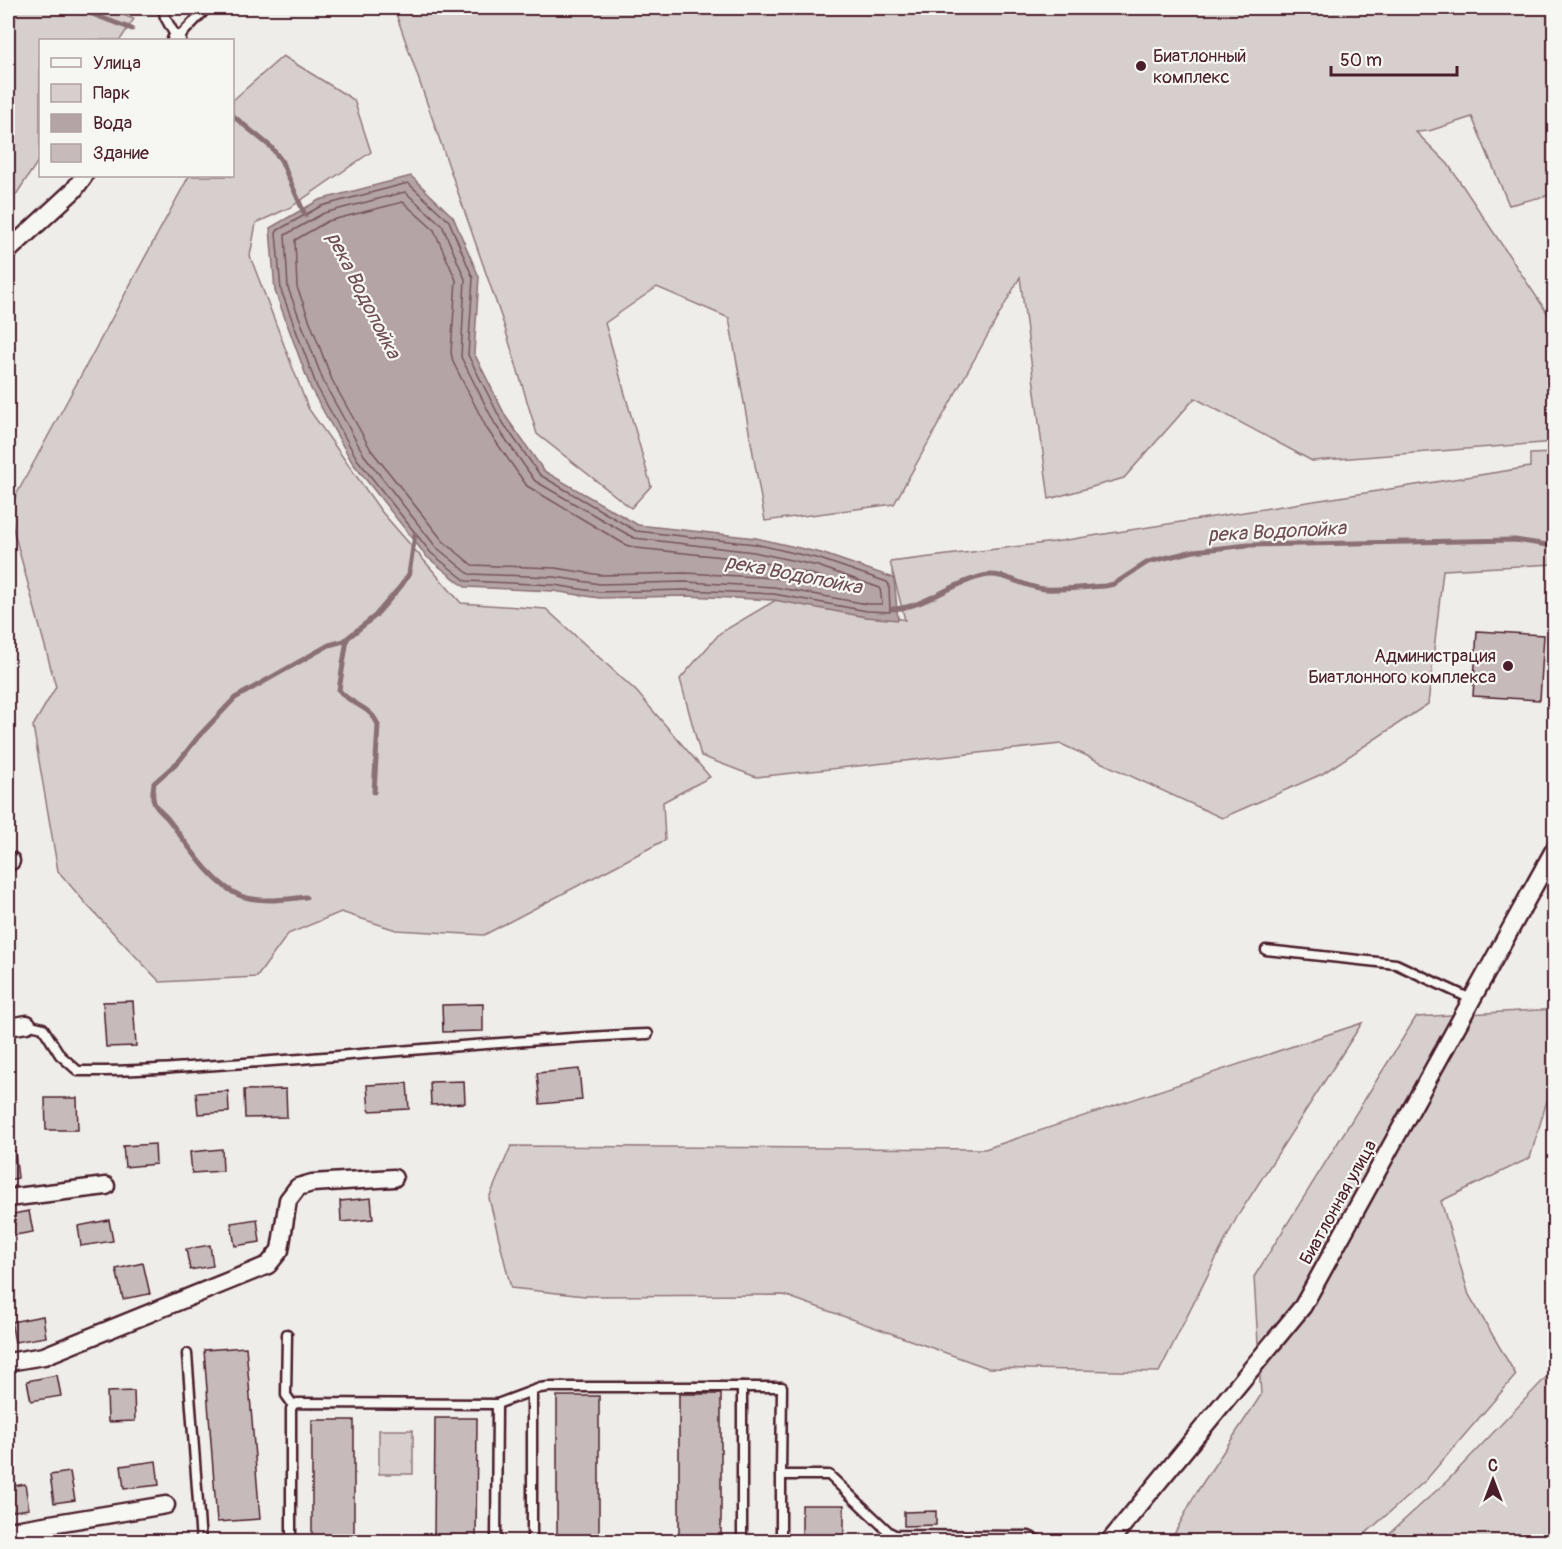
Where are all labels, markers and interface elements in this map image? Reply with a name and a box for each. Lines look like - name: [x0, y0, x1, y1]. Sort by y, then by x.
- legend: [39, 39, 234, 177]
- scale bar: [1331, 39, 1457, 77]
- place label: Биатлонный комплекс: [1153, 45, 1247, 89]
- text: 50 m: [1340, 49, 1382, 72]
- text: Улица: [93, 52, 141, 75]
- marker: Биатлонный комплекс: [1134, 59, 1148, 73]
- text: Парк: [93, 82, 130, 105]
- text: Вода: [93, 112, 132, 135]
- text: Здание: [93, 142, 149, 165]
- water label: река Водопойка: [321, 228, 407, 364]
- water label: река Водопойка: [1207, 515, 1348, 548]
- water label: река Водопойка: [724, 549, 866, 600]
- place label: Администрация Биатлонного комплекса: [1308, 645, 1496, 689]
- marker: Администрация Биатлонного комплекса: [1501, 659, 1515, 673]
- street label: Биатлонная улица: [1295, 1136, 1382, 1269]
- north arrow: [1463, 1450, 1523, 1510]
- text: С: [1488, 1456, 1498, 1476]

